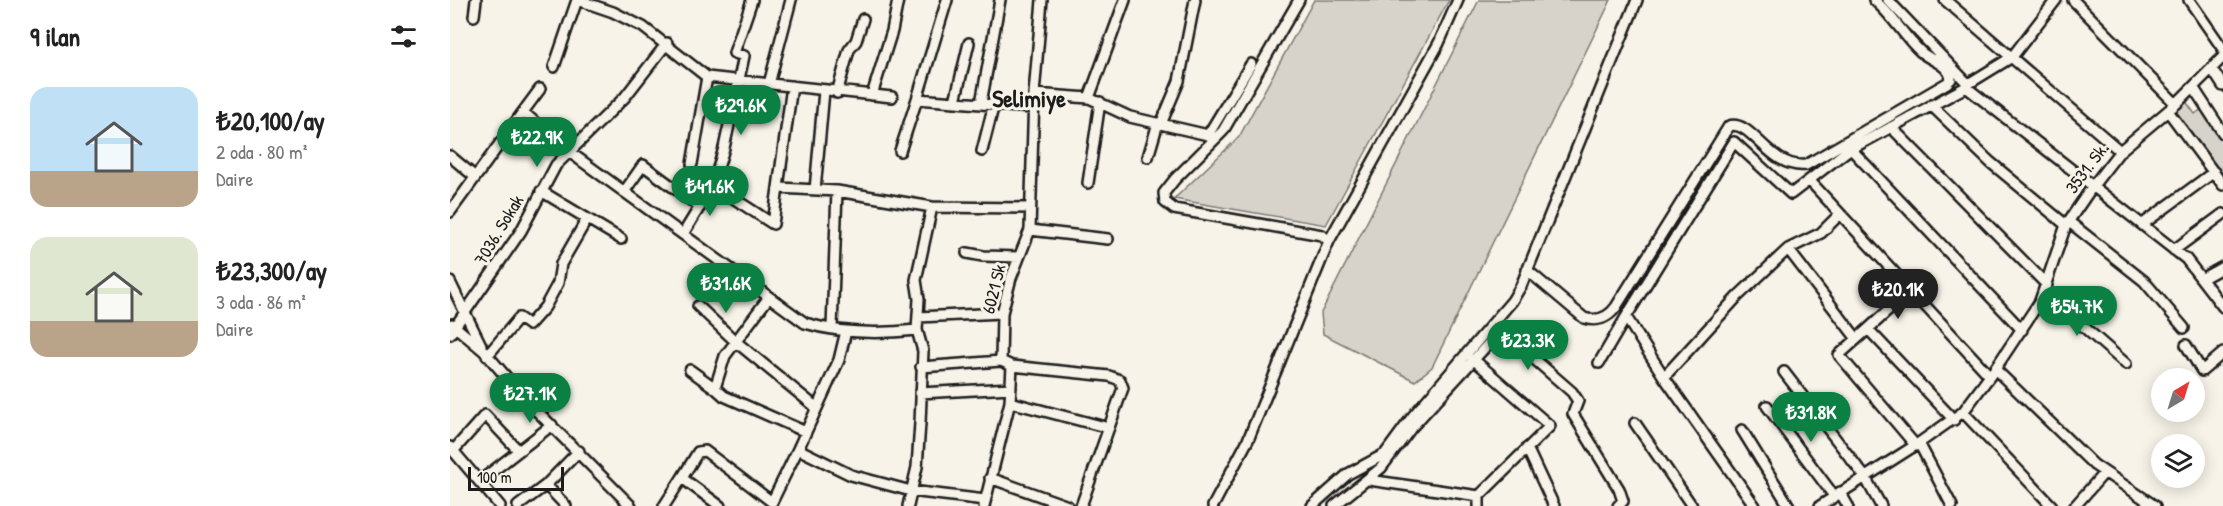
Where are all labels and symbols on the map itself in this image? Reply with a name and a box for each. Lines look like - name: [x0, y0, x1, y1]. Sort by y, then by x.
- district label: Selimiye: [992, 82, 1066, 115]
- pin: ₺29.6K: [692, 85, 790, 136]
- pin: ₺22.9K: [488, 117, 586, 168]
- street label: 3531. Sk.: [2059, 137, 2114, 198]
- pin: ₺41.6K: [661, 166, 759, 217]
- street label: 7036. Sokak: [468, 190, 530, 269]
- street label: 6021 Sk: [975, 261, 1012, 316]
- pin: ₺31.6K: [677, 263, 775, 314]
- pin: ₺20.1K: [1849, 269, 1947, 320]
- pin: ₺54.7K: [2028, 286, 2126, 337]
- pin: ₺23.3K: [1479, 320, 1577, 371]
- north arrow: [2151, 368, 2205, 422]
- pin: ₺27.1K: [481, 373, 579, 424]
- pin: ₺31.8K: [1762, 392, 1860, 443]
- scale bar: [468, 464, 564, 492]

